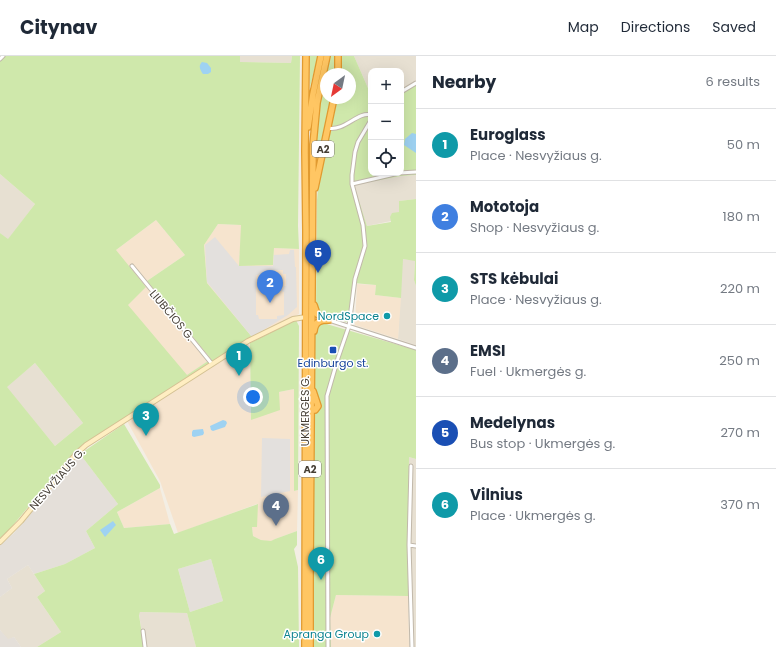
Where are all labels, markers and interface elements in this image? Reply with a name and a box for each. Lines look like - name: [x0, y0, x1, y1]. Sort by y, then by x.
- text: Citynav: [20, 14, 97, 41]
- text: Map: [568, 17, 599, 37]
- text: Directions: [621, 17, 690, 37]
- text: Saved: [712, 17, 756, 37]
- north arrow: [320, 68, 356, 104]
- map controls: [368, 68, 404, 176]
- button: +: [368, 68, 404, 104]
- text: Nearby: [432, 70, 496, 94]
- text: 6 results: [706, 72, 760, 91]
- button: −: [368, 104, 404, 140]
- text: Euroglass: [470, 124, 546, 145]
- text: 1: [443, 135, 447, 154]
- text: 50 m: [727, 135, 760, 154]
- button: locate: [368, 140, 404, 176]
- road number: A2: [312, 141, 334, 157]
- text: Place · Nesvyžiaus g.: [470, 146, 602, 165]
- text: Mototoja: [470, 196, 539, 217]
- text: 2: [441, 207, 449, 226]
- text: 180 m: [723, 207, 760, 226]
- text: Shop · Nesvyžiaus g.: [470, 218, 599, 237]
- pin: 5: [305, 240, 331, 273]
- text: STS kėbulai: [470, 268, 558, 289]
- pin: 2: [257, 270, 283, 303]
- text: 3: [441, 279, 449, 298]
- text: 220 m: [720, 279, 760, 298]
- street label: LIUBČIOS G.: [146, 286, 198, 344]
- text: Place · Nesvyžiaus g.: [470, 290, 602, 309]
- place label: NordSpace: [318, 308, 379, 324]
- marker: NordSpace: [382, 311, 392, 321]
- text: EMSI: [470, 340, 506, 361]
- pin: 1: [226, 343, 252, 376]
- marker: Edinburgo st.: [328, 345, 338, 355]
- text: 4: [441, 351, 449, 370]
- text: 250 m: [719, 351, 760, 370]
- place label: Edinburgo st.: [298, 355, 368, 371]
- text: Fuel · Ukmergės g.: [470, 362, 586, 381]
- street label: UKMERGĖS G.: [297, 376, 313, 446]
- your location: [243, 387, 263, 407]
- pin: 3: [133, 403, 159, 436]
- text: Medelynas: [470, 412, 555, 433]
- text: 5: [441, 423, 449, 442]
- text: 270 m: [720, 423, 760, 442]
- text: Bus stop · Ukmergės g.: [470, 434, 615, 453]
- street label: NESVYŽIAUS G.: [26, 445, 88, 513]
- road number: A2: [299, 461, 321, 477]
- text: Vilnius: [470, 484, 523, 505]
- pin: 4: [263, 493, 289, 526]
- text: 6: [441, 495, 449, 514]
- text: 370 m: [720, 495, 760, 514]
- text: Place · Ukmergės g.: [470, 506, 596, 525]
- pin: 6: [308, 547, 334, 580]
- place label: Apranga Group: [284, 626, 369, 642]
- marker: Apranga Group: [372, 629, 382, 639]

